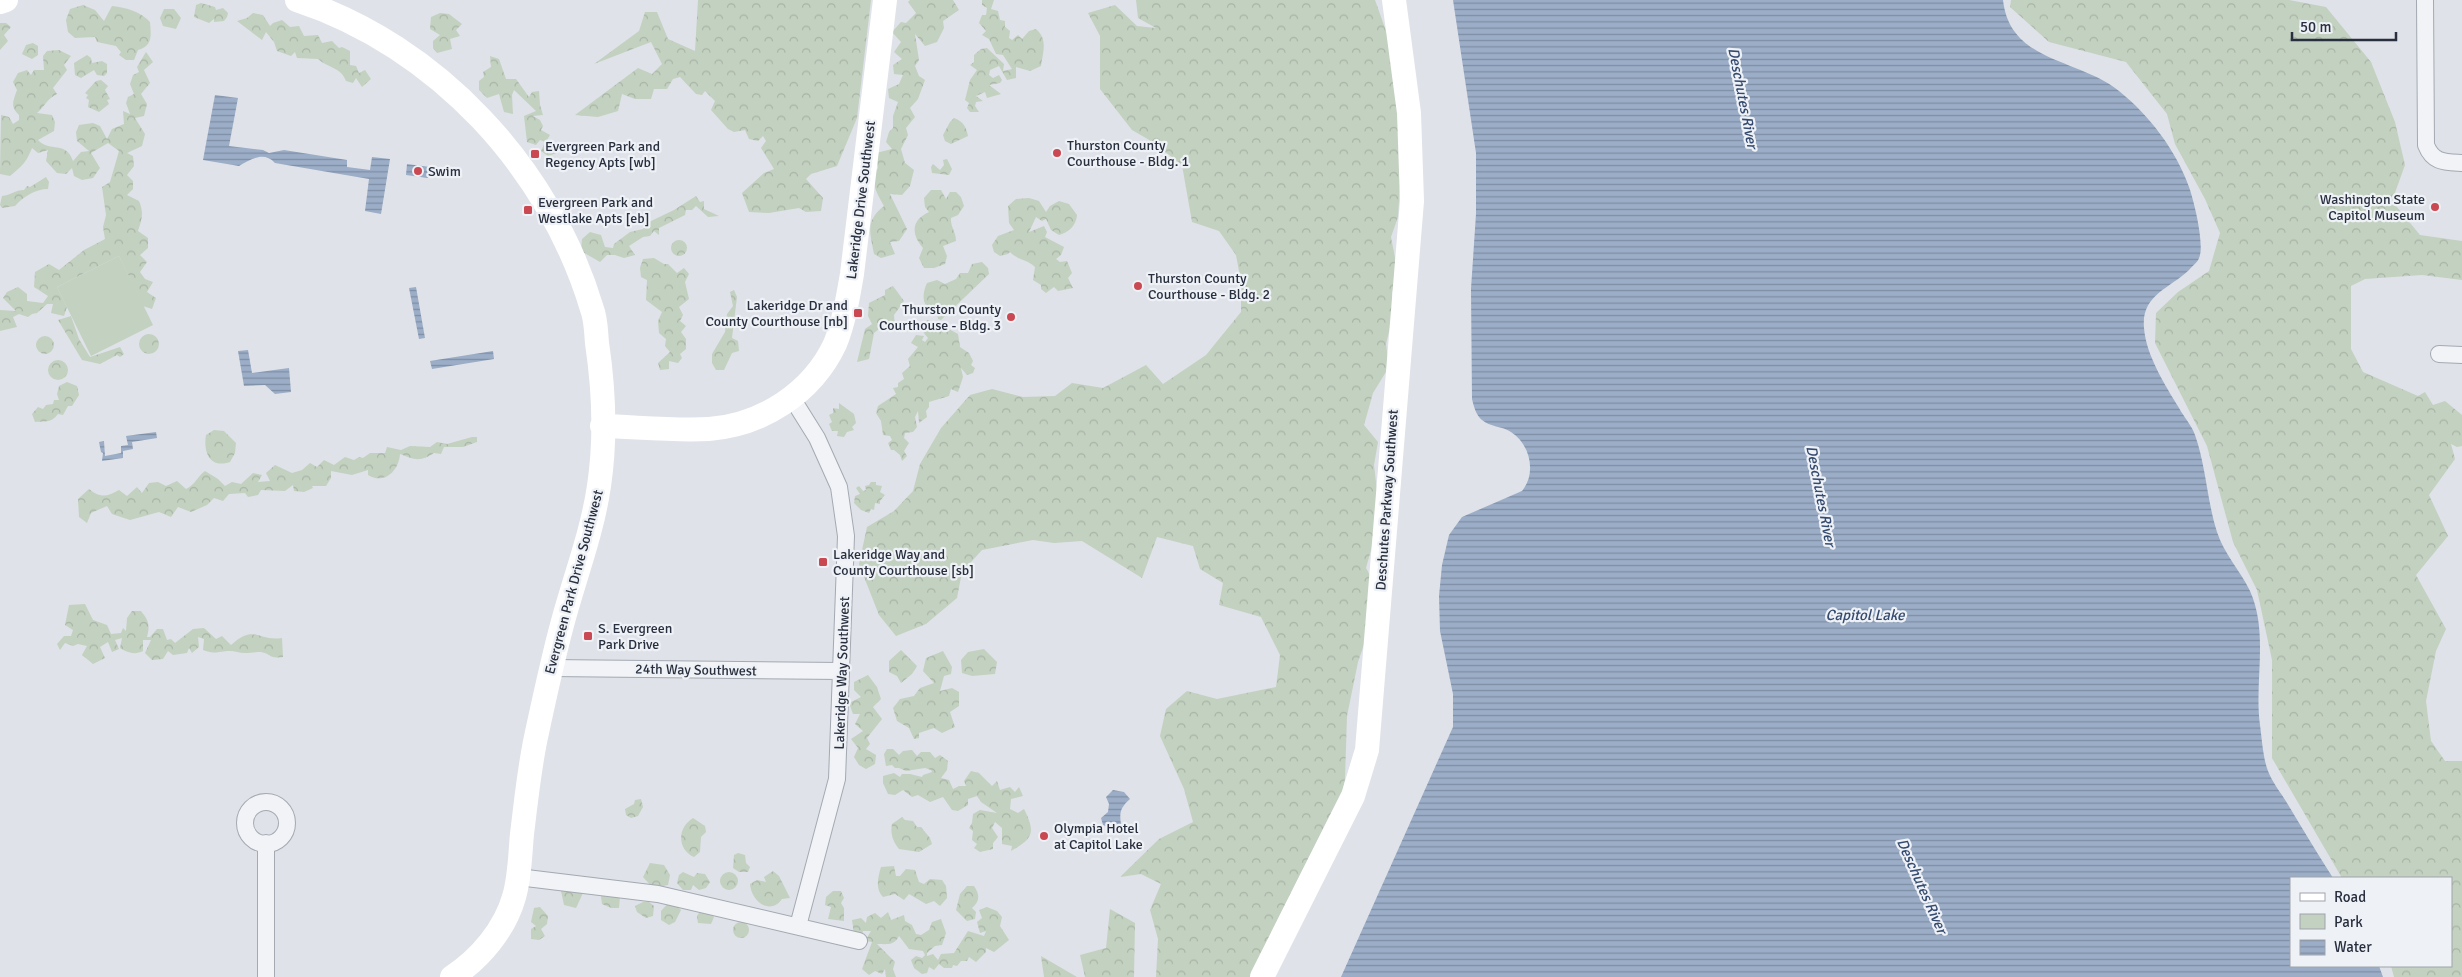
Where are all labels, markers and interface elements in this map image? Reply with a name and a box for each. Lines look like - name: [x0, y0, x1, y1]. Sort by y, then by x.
- scale bar: [2292, 10, 2396, 42]
- text: 50 m: [2300, 18, 2331, 36]
- water label: Deschutes River: [1724, 46, 1762, 152]
- street label: Lakeridge Drive Southwest: [843, 120, 879, 280]
- place label: Thurston County Courthouse - Bldg. 1: [1067, 137, 1189, 170]
- place label: Evergreen Park and Regency Apts [wb]: [545, 138, 660, 171]
- marker: Thurston County Courthouse - Bldg. 1: [1051, 147, 1063, 159]
- marker: Evergreen Park and Regency Apts [wb]: [529, 148, 541, 160]
- place label: Swim: [428, 163, 461, 180]
- marker: Swim: [412, 165, 424, 177]
- place label: Washington State Capitol Museum: [2320, 191, 2425, 224]
- place label: Evergreen Park and Westlake Apts [eb]: [538, 194, 653, 227]
- marker: Washington State Capitol Museum: [2429, 201, 2441, 213]
- marker: Evergreen Park and Westlake Apts [eb]: [522, 204, 534, 216]
- place label: Thurston County Courthouse - Bldg. 2: [1148, 270, 1270, 303]
- marker: Thurston County Courthouse - Bldg. 2: [1132, 280, 1144, 292]
- place label: Lakeridge Dr and County Courthouse [nb]: [705, 297, 848, 330]
- place label: Thurston County Courthouse - Bldg. 3: [879, 301, 1001, 334]
- marker: Lakeridge Dr and County Courthouse [nb]: [852, 307, 864, 319]
- marker: Thurston County Courthouse - Bldg. 3: [1005, 311, 1017, 323]
- street label: Deschutes Parkway Southwest: [1372, 409, 1402, 591]
- water label: Deschutes River: [1802, 444, 1840, 550]
- street label: Evergreen Park Drive Southwest: [541, 488, 607, 676]
- place label: Lakeridge Way and County Courthouse [sb]: [833, 546, 974, 579]
- marker: Lakeridge Way and County Courthouse [sb]: [817, 556, 829, 568]
- street label: Lakeridge Way Southwest: [831, 596, 853, 750]
- water label: Capitol Lake: [1825, 606, 1906, 624]
- place label: S. Evergreen Park Drive: [598, 620, 672, 653]
- marker: S. Evergreen Park Drive: [582, 630, 594, 642]
- street label: 24th Way Southwest: [635, 660, 757, 680]
- place label: Olympia Hotel at Capitol Lake: [1054, 820, 1143, 853]
- marker: Olympia Hotel at Capitol Lake: [1038, 830, 1050, 842]
- water label: Deschutes River: [1893, 836, 1952, 939]
- legend: [2290, 877, 2452, 967]
- text: Road: [2334, 888, 2366, 906]
- text: Park: [2334, 913, 2363, 931]
- text: Water: [2334, 938, 2372, 956]

